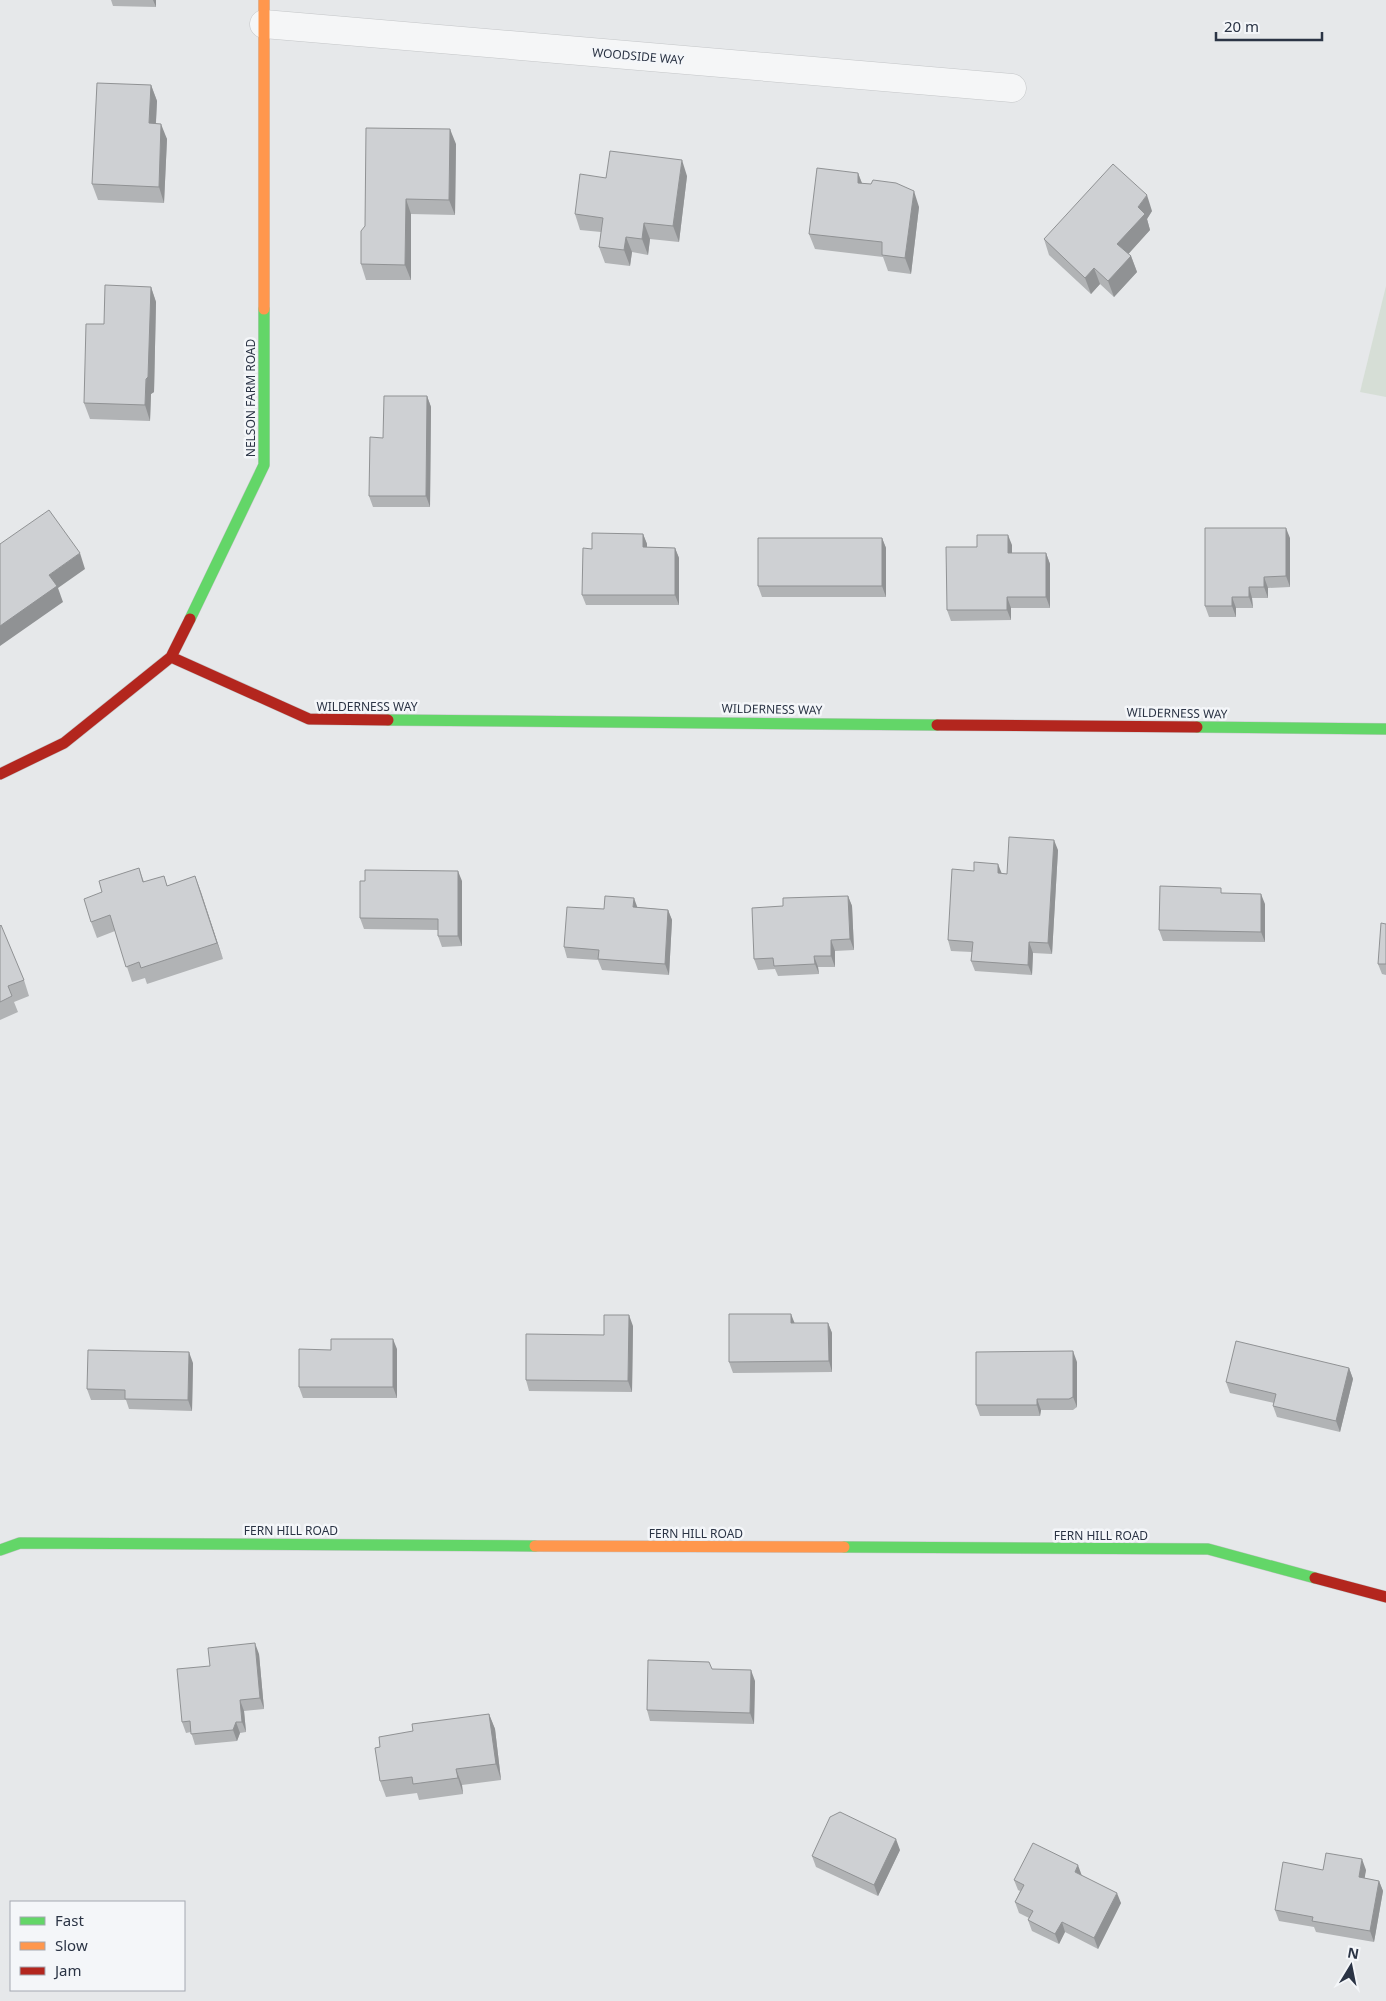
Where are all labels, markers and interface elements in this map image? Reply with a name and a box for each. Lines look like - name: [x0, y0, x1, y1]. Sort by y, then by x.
- scale bar: [1216, 10, 1322, 42]
- text: 20 m: [1224, 16, 1259, 36]
- street label: WOODSIDE WAY: [591, 44, 685, 69]
- street label: NELSON FARM ROAD: [242, 339, 259, 457]
- street label: WILDERNESS WAY: [317, 698, 418, 715]
- street label: WILDERNESS WAY: [721, 700, 823, 718]
- street label: WILDERNESS WAY: [1126, 704, 1228, 722]
- street label: FERN HILL ROAD: [244, 1522, 338, 1539]
- street label: FERN HILL ROAD: [649, 1525, 743, 1542]
- street label: FERN HILL ROAD: [1054, 1527, 1148, 1544]
- legend: [10, 1901, 185, 1991]
- text: Fast: [55, 1910, 84, 1930]
- text: Slow: [55, 1935, 88, 1955]
- north arrow: [1326, 1941, 1376, 1991]
- text: N: [1346, 1942, 1361, 1963]
- text: Jam: [53, 1960, 82, 1980]

